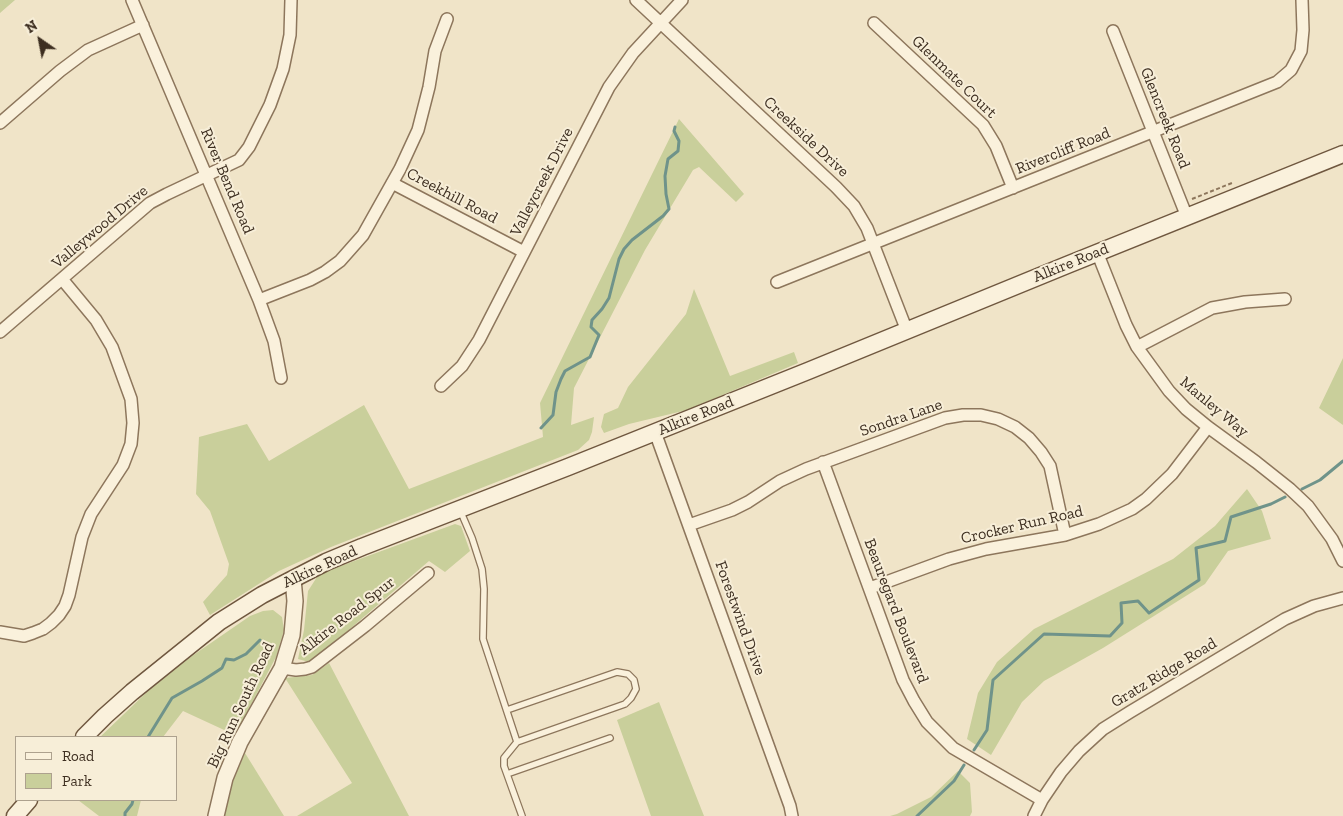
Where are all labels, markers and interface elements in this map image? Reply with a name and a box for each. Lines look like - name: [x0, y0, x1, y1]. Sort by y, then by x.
- north arrow: [15, 15, 65, 65]
- text: N: [22, 17, 41, 37]
- street label: Glenmate Court: [907, 32, 1001, 122]
- street label: Glencreek Road: [1136, 65, 1194, 171]
- street label: Creekside Drive: [759, 93, 853, 181]
- street label: Rivercliff Road: [1013, 123, 1113, 179]
- street label: Valleycreek Drive: [506, 124, 578, 240]
- street label: River Bend Road: [196, 125, 258, 237]
- street label: Creekhill Road: [403, 164, 501, 228]
- street label: Valleywood Drive: [48, 181, 152, 273]
- street label: Alkire Road: [1030, 239, 1112, 287]
- street label: Manley Way: [1176, 373, 1252, 441]
- street label: Alkire Road: [655, 392, 737, 440]
- street label: Sondra Lane: [857, 395, 945, 441]
- street label: Crocker Run Road: [959, 502, 1085, 548]
- street label: Beauregard Boulevard: [860, 536, 932, 686]
- street label: Alkire Road: [280, 541, 360, 593]
- street label: Forestwind Drive: [710, 558, 770, 678]
- street label: Alkire Road Spur: [295, 573, 399, 659]
- street label: Gratz Ridge Road: [1108, 634, 1220, 712]
- street label: Big Run South Road: [203, 639, 279, 771]
- legend: [15, 736, 178, 801]
- text: Road: [62, 747, 94, 765]
- text: Park: [62, 772, 92, 790]

